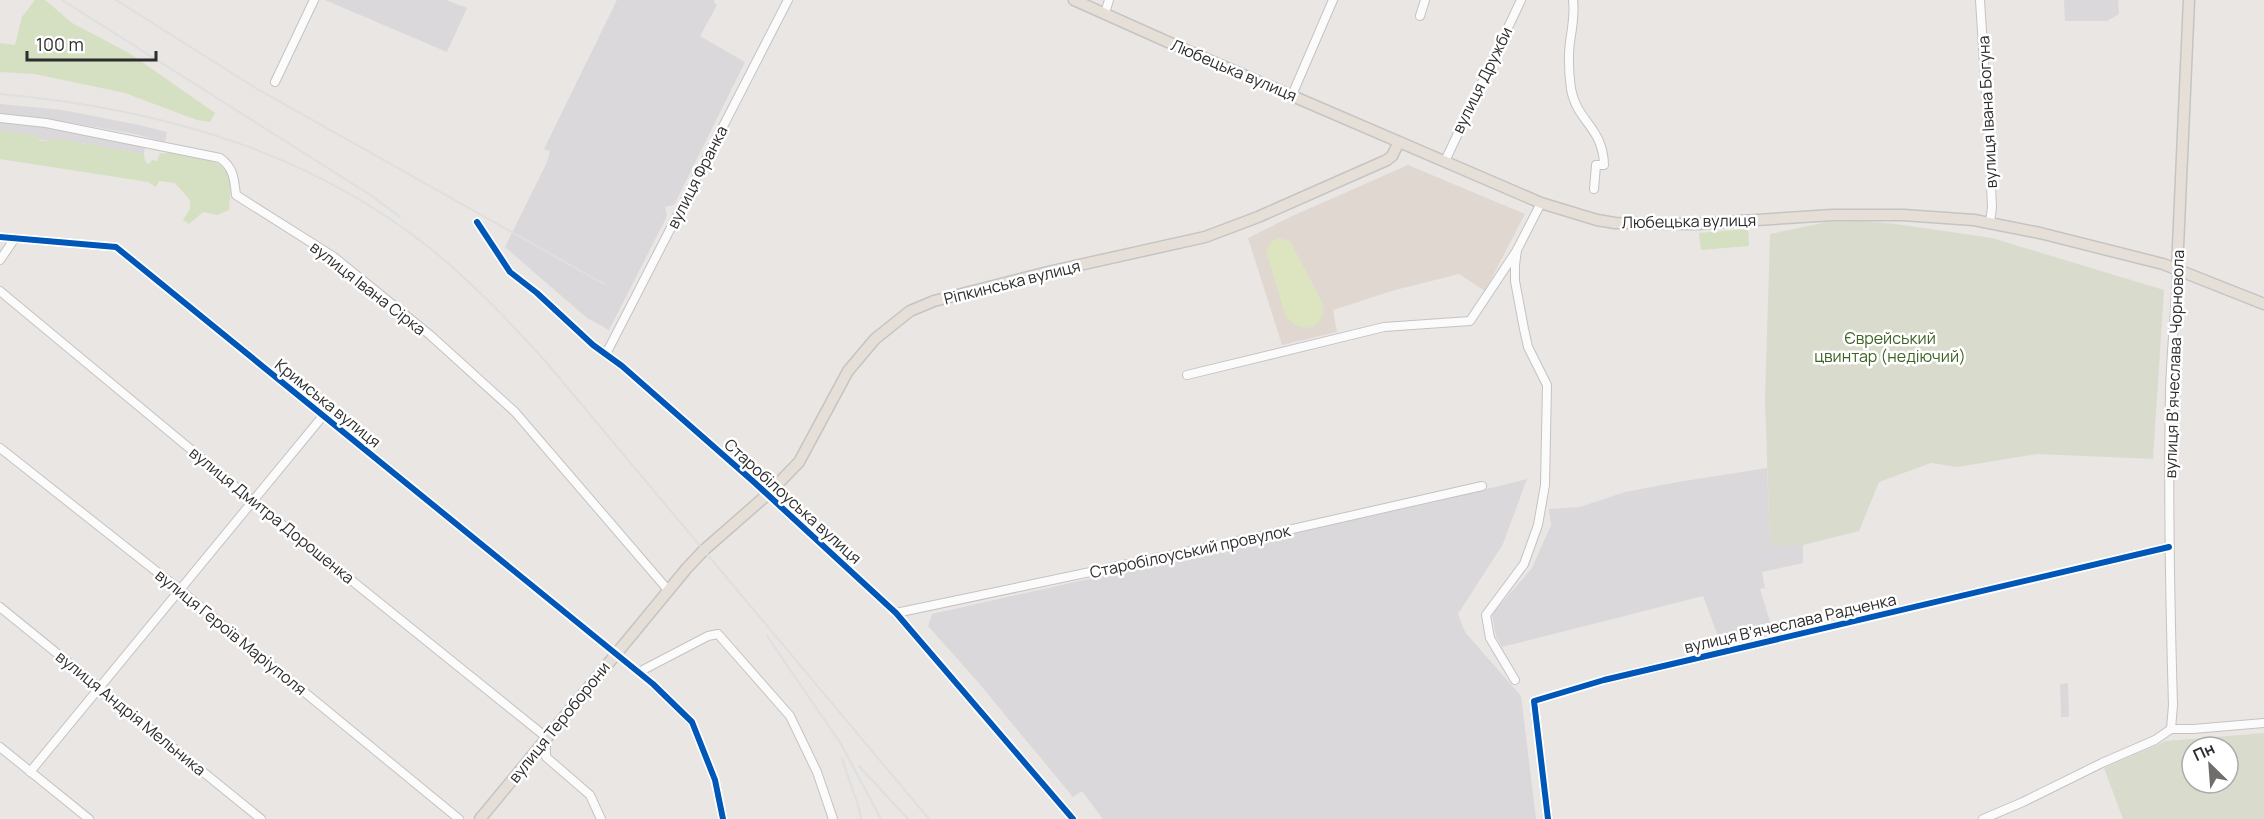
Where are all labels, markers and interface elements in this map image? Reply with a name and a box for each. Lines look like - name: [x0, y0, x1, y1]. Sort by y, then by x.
- street label: вулиця Дружби: [1447, 23, 1517, 137]
- scale bar: [27, 24, 156, 62]
- text: 100 m: [36, 32, 84, 56]
- street label: Любецька вулиця: [1168, 34, 1300, 106]
- street label: вулиця Івана Богуна: [1972, 35, 2002, 189]
- street label: вулиця Франка: [662, 122, 732, 232]
- street label: Любецька вулиця: [1621, 209, 1757, 233]
- street label: вулиця Івана Сірка: [306, 236, 430, 340]
- street label: вулиця Вʼячеслава Чорновола: [2159, 249, 2189, 479]
- street label: Ріпкинська вулиця: [941, 254, 1083, 310]
- park label: Єврейський цвинтар (недіючий): [1814, 327, 1966, 367]
- street label: Кримська вулиця: [270, 353, 386, 453]
- street label: Старобілоуська вулиця: [720, 433, 866, 569]
- street label: вулиця Дмитра Дорошенка: [185, 441, 359, 589]
- street label: Старобілоуський провулок: [1088, 519, 1293, 583]
- street label: вулиця Героїв Маріуполя: [151, 564, 311, 700]
- street label: вулиця Вʼячеслава Радченка: [1682, 588, 1898, 658]
- street label: вулиця Андрія Мельника: [51, 646, 211, 780]
- street label: вулиця Тероборони: [503, 657, 615, 787]
- north arrow: [2180, 735, 2240, 795]
- text: Пн: [2189, 737, 2218, 766]

